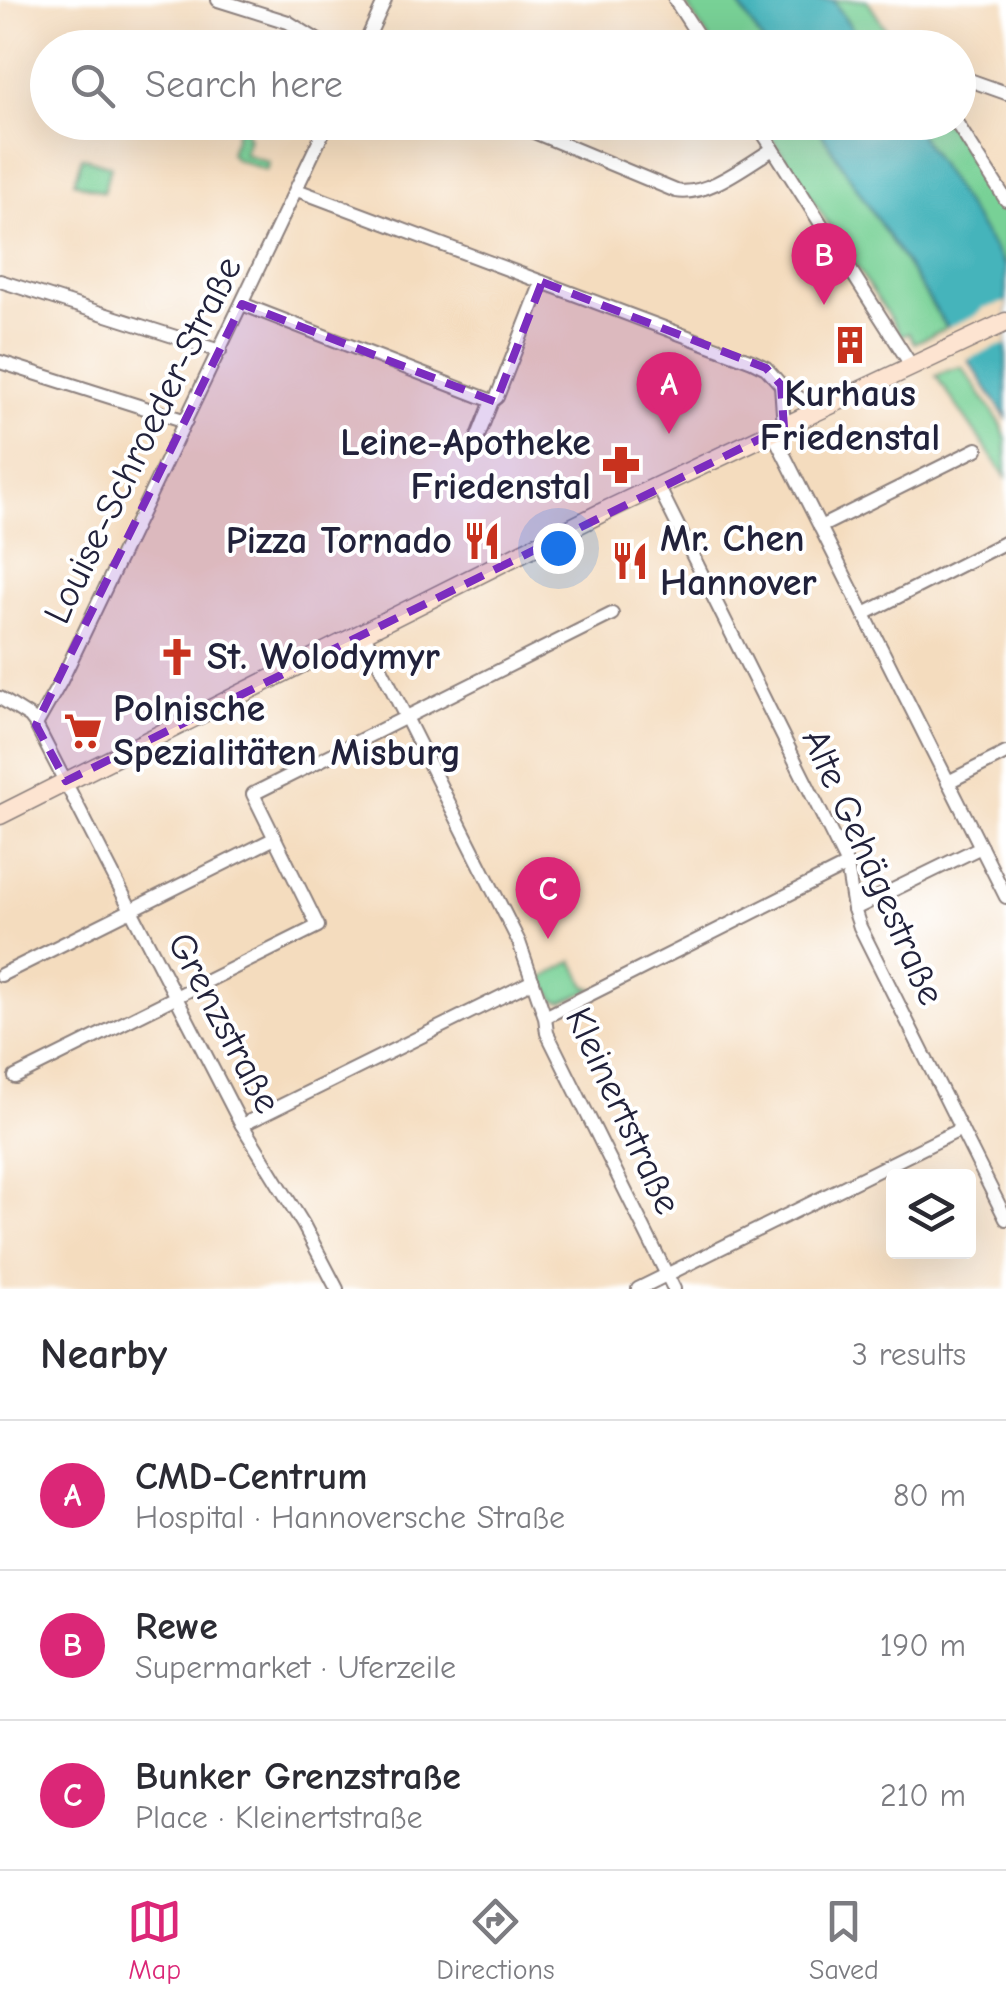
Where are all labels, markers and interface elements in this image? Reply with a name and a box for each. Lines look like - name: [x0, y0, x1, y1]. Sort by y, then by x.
- search box: [30, 30, 976, 140]
- icon: search: [65, 58, 120, 113]
- text: Search here: [145, 63, 343, 107]
- pin: B: [792, 222, 856, 305]
- street label: Louise-Schroeder-Straße: [35, 249, 251, 631]
- building icon: Kurhaus Friedenstal: [829, 324, 871, 366]
- pin: A: [636, 352, 702, 434]
- place label: Kurhaus Friedenstal: [760, 372, 940, 460]
- place label: Leine-Apotheke Friedenstal: [340, 421, 591, 509]
- pharmacy icon: Leine-Apotheke Friedenstal: [600, 444, 642, 486]
- place label: Mr. Chen Hannover: [660, 517, 817, 605]
- place label: Pizza Tornado: [226, 519, 452, 563]
- restaurant icon: Pizza Tornado: [461, 520, 503, 562]
- your location: [533, 523, 584, 574]
- restaurant icon: Mr. Chen Hannover: [609, 540, 651, 582]
- place label: St. Wolodymyr: [207, 635, 440, 679]
- church icon: St. Wolodymyr: [156, 636, 198, 678]
- place label: Polnische Spezialitäten Misburg: [113, 687, 461, 775]
- supermarket icon: Polnische Spezialitäten Misburg: [62, 710, 104, 752]
- street label: Alte Gehägestraße: [793, 722, 953, 1012]
- pin: C: [516, 856, 580, 939]
- street label: Grenzstraße: [158, 925, 290, 1121]
- street label: Kleinertstraße: [556, 1001, 690, 1221]
- map controls: [886, 1169, 976, 1259]
- button: layers: [886, 1169, 976, 1259]
- text: Nearby: [40, 1330, 167, 1379]
- text: 3 results: [852, 1336, 966, 1373]
- text: CMD-Centrum: [135, 1455, 368, 1499]
- text: A: [64, 1477, 81, 1514]
- text: 80 m: [893, 1477, 966, 1514]
- text: Hospital · Hannoversche Straße: [135, 1499, 565, 1536]
- text: Rewe: [135, 1605, 218, 1649]
- text: B: [63, 1627, 82, 1664]
- text: 190 m: [880, 1627, 966, 1664]
- text: Supermarket · Uferzeile: [135, 1649, 456, 1686]
- text: Bunker Grenzstraße: [135, 1755, 461, 1799]
- text: C: [63, 1777, 82, 1814]
- text: 210 m: [880, 1777, 966, 1814]
- text: Place · Kleinertstraße: [135, 1799, 423, 1836]
- tab: Map: [127, 1894, 182, 1986]
- tab: Directions: [436, 1894, 555, 1986]
- tab: Saved: [809, 1894, 879, 1986]

